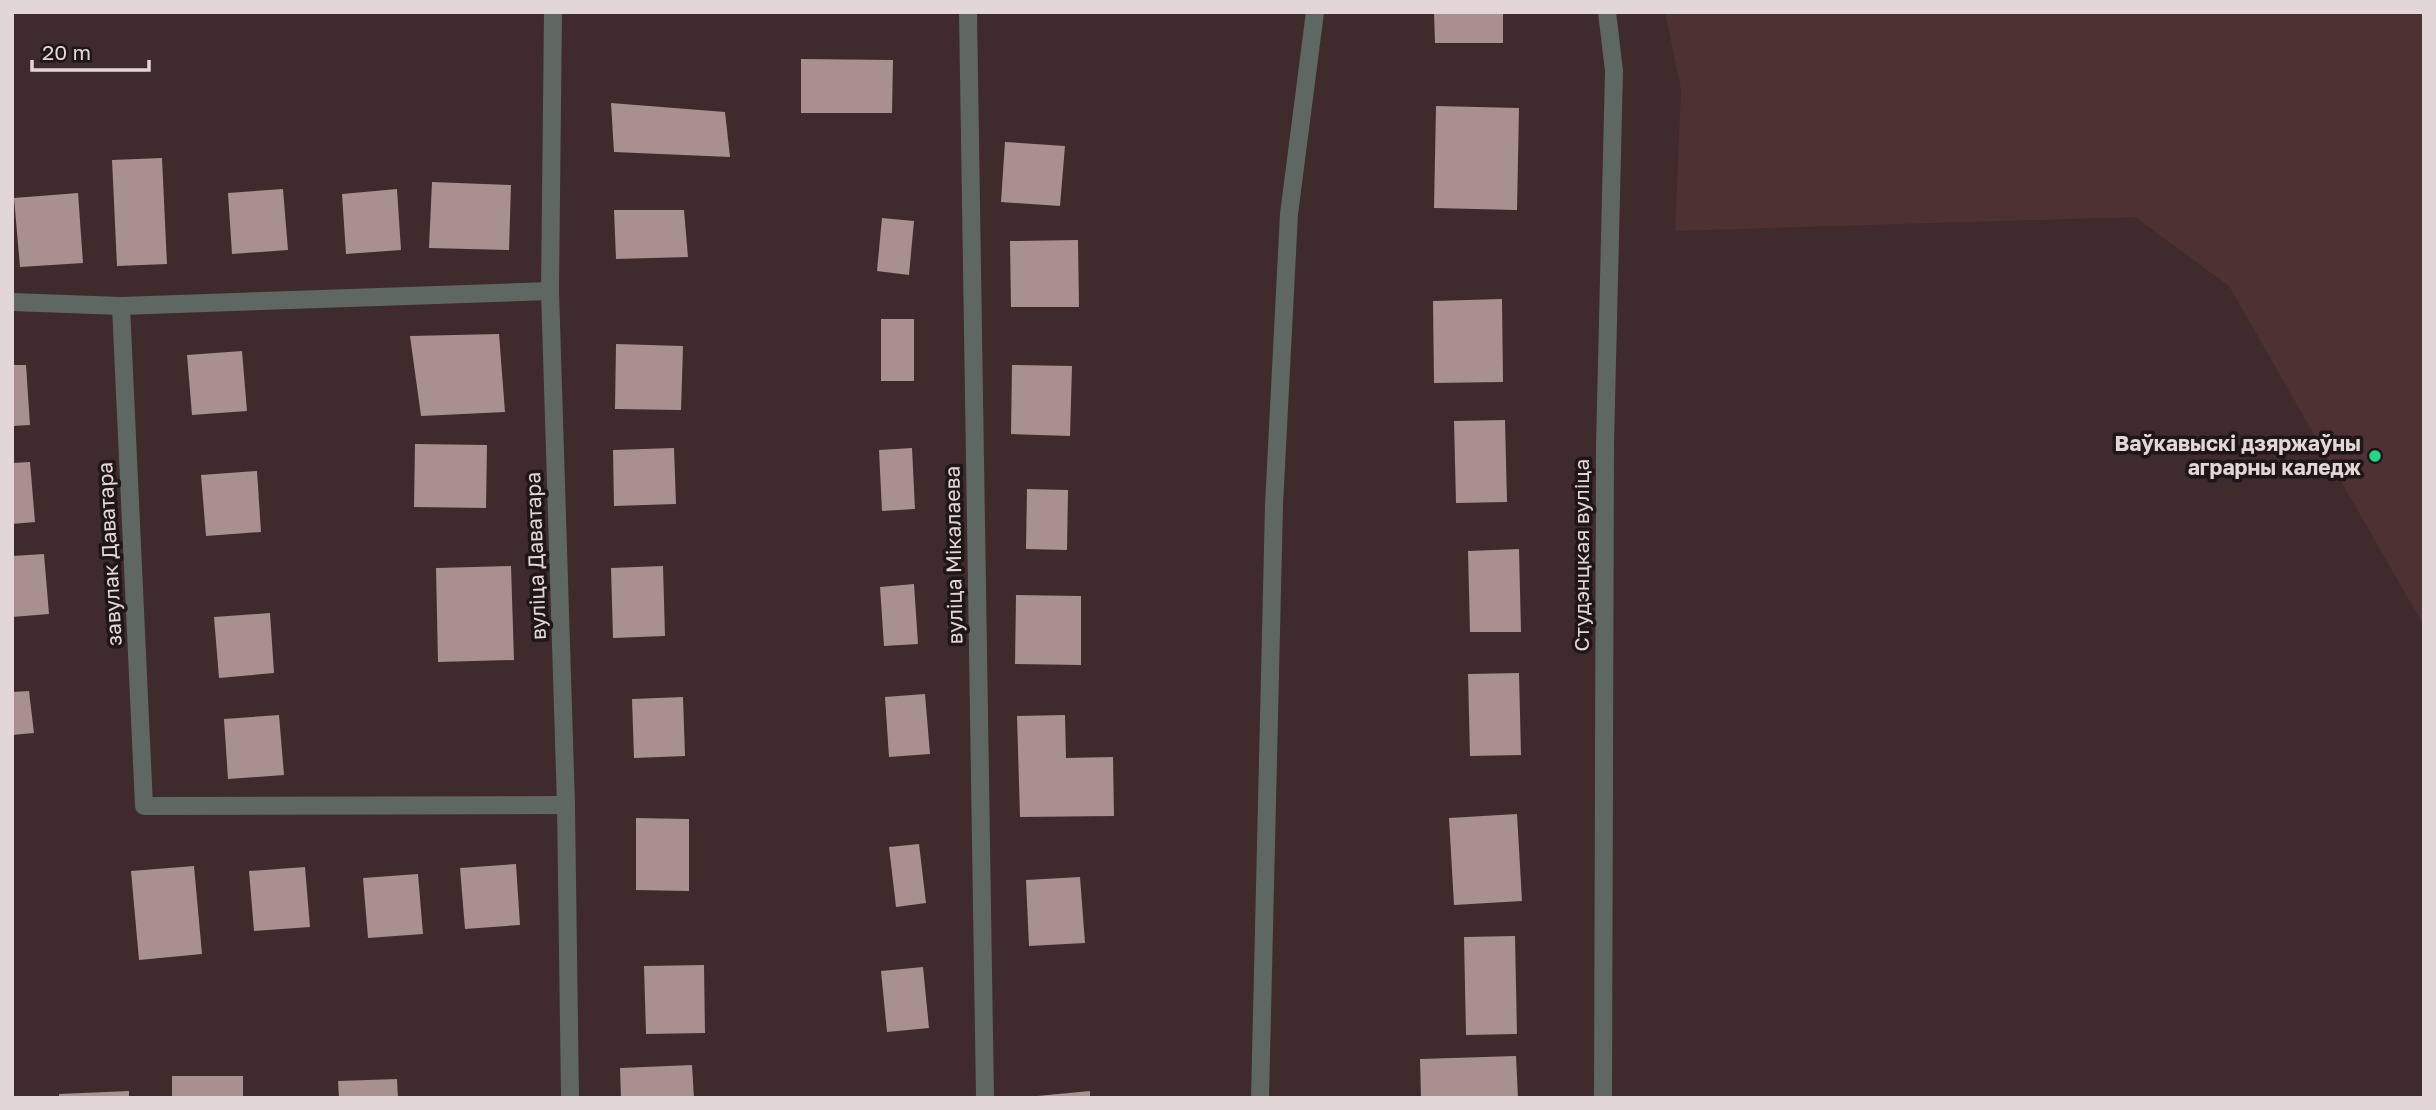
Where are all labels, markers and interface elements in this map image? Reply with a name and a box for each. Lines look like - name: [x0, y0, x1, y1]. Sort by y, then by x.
- scale bar: [32, 28, 149, 72]
- text: 20 m: [42, 39, 91, 65]
- place label: Ваўкавыскі дзяржаўны аграрны каледж: [2114, 430, 2362, 480]
- marker: Ваўкавыскі дзяржаўны аграрны каледж: [2367, 448, 2383, 464]
- street label: Студэнцкая вуліца: [1568, 459, 1594, 651]
- street label: завулак Даватара: [91, 461, 127, 647]
- street label: вуліца Мікалаева: [938, 466, 968, 644]
- street label: вуліца Даватара: [519, 471, 551, 641]

